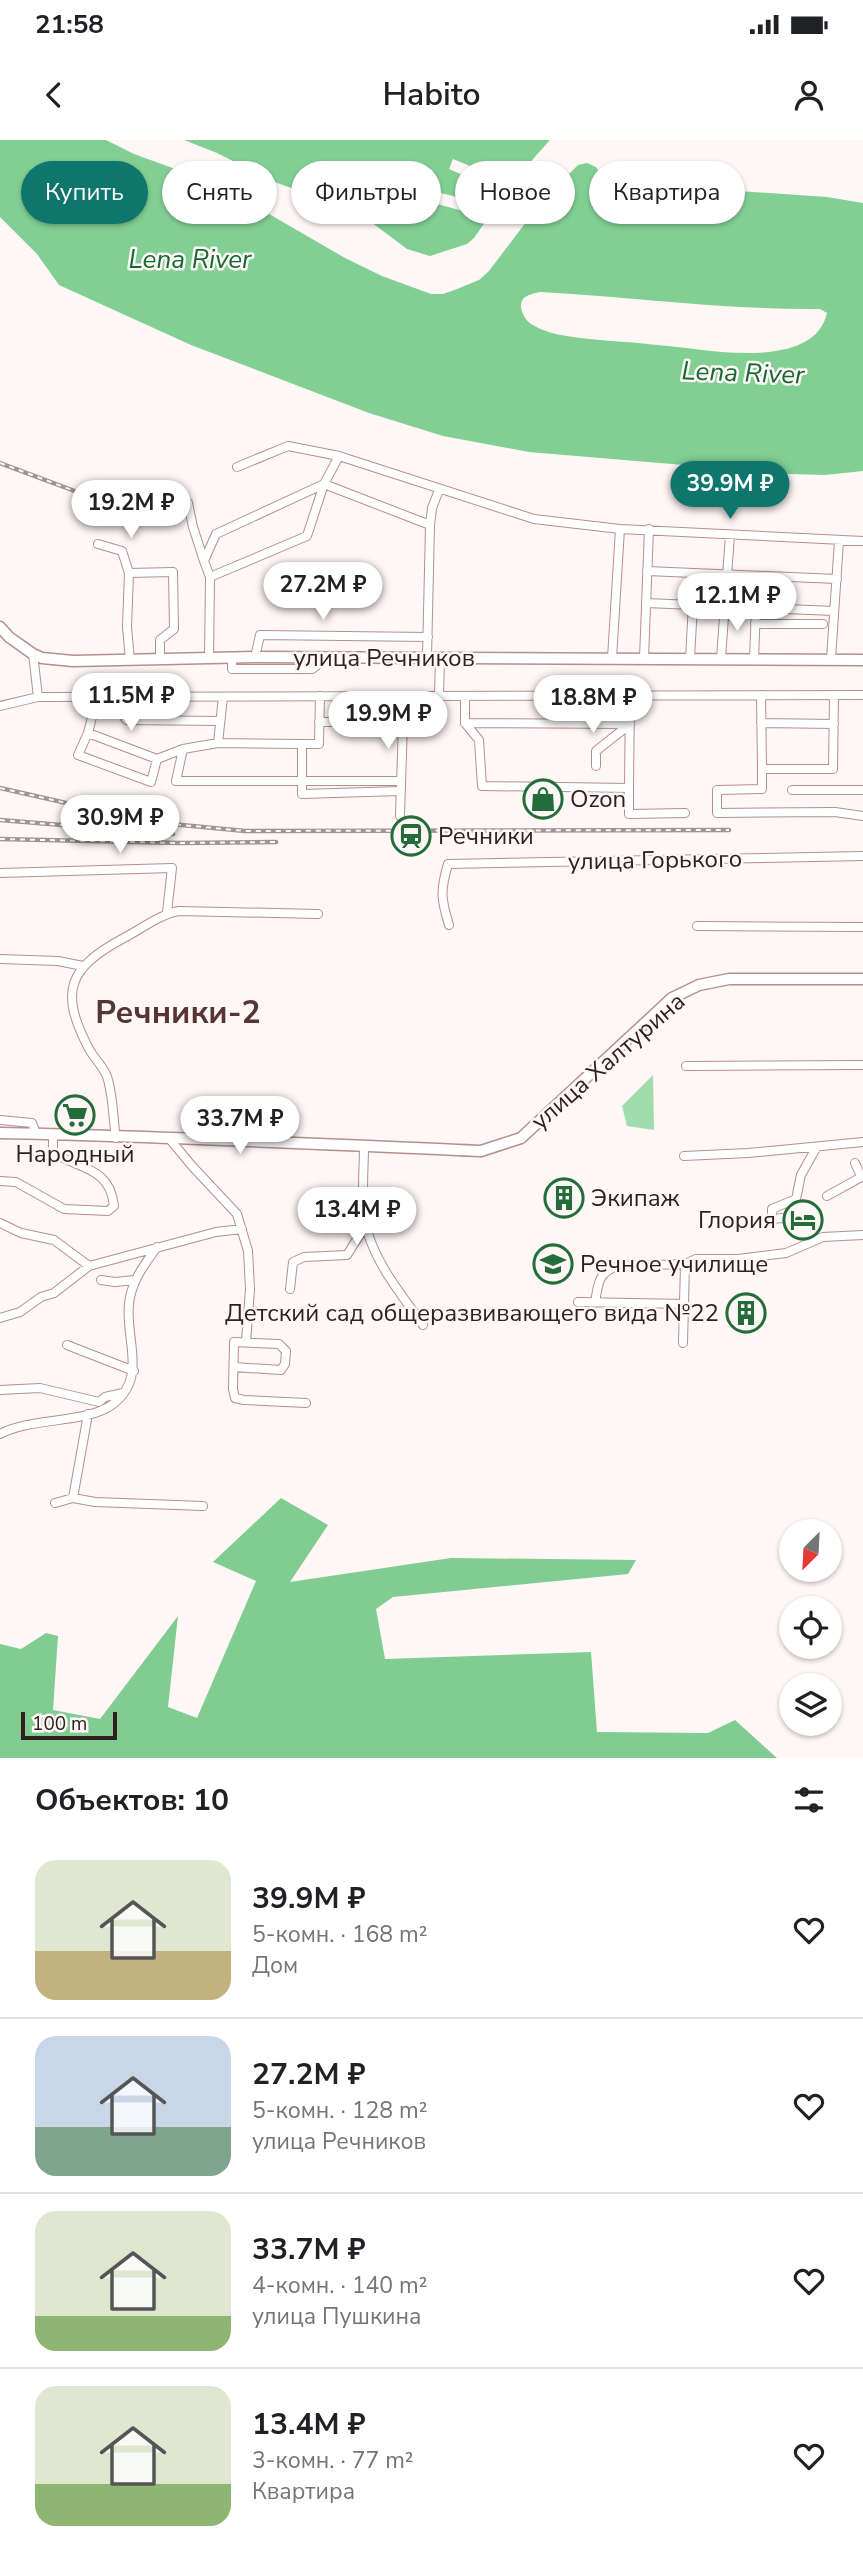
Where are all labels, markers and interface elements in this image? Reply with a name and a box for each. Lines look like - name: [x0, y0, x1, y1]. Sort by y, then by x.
- text: 21:58: [35, 7, 104, 42]
- text: Habito: [382, 73, 481, 116]
- icon: back: [35, 76, 73, 114]
- icon: person: [790, 76, 828, 114]
- chip: Купить: [21, 161, 148, 224]
- chip: Снять: [162, 161, 277, 224]
- chip: Фильтры: [291, 161, 441, 224]
- chip: Новое: [455, 161, 575, 224]
- chip: Квартира: [589, 161, 745, 224]
- water label: Lena River: [129, 242, 252, 277]
- water label: Lena River: [681, 353, 806, 393]
- pin: 39.9M ₽: [665, 462, 795, 521]
- text: 39.9M ₽: [686, 468, 774, 499]
- pin: 19.2M ₽: [66, 480, 196, 540]
- text: 19.2M ₽: [87, 487, 175, 518]
- pin: 27.2M ₽: [258, 562, 388, 622]
- text: 27.2M ₽: [279, 569, 367, 600]
- pin: 12.1M ₽: [672, 574, 802, 633]
- text: 12.1M ₽: [693, 580, 781, 611]
- street label: улица Речников: [293, 642, 475, 674]
- pin: 11.5M ₽: [66, 674, 196, 733]
- pin: 18.8M ₽: [528, 676, 658, 735]
- text: 11.5M ₽: [87, 680, 175, 711]
- text: 18.8M ₽: [549, 682, 637, 713]
- pin: 19.9M ₽: [323, 692, 453, 751]
- text: 19.9M ₽: [344, 698, 432, 729]
- shop icon: Ozon: [522, 778, 564, 820]
- place label: Ozon: [570, 783, 626, 815]
- pin: 30.9M ₽: [55, 796, 185, 855]
- text: 30.9M ₽: [76, 802, 164, 833]
- station icon: Речники: [390, 815, 432, 857]
- place label: Речники: [438, 820, 534, 852]
- street label: улица Горького: [568, 842, 742, 878]
- street label: улица Халтурина: [524, 985, 692, 1137]
- district label: Речники-2: [95, 991, 261, 1034]
- supermarket icon: Народный: [54, 1094, 96, 1136]
- pin: 33.7M ₽: [175, 1096, 305, 1156]
- text: 33.7M ₽: [196, 1103, 284, 1134]
- place label: Народный: [16, 1138, 134, 1170]
- building icon: Экипаж: [543, 1177, 585, 1219]
- place label: Экипаж: [591, 1182, 680, 1214]
- pin: 13.4M ₽: [292, 1188, 422, 1247]
- text: 13.4M ₽: [313, 1194, 401, 1225]
- hotel icon: Глория: [782, 1199, 824, 1241]
- place label: Глория: [698, 1204, 776, 1236]
- school or university icon: Речное училище: [532, 1243, 574, 1285]
- place label: Речное училище: [580, 1248, 768, 1280]
- building icon: Детский сад общеразвивающего вида №22: [725, 1292, 767, 1334]
- place label: Детский сад общеразвивающего вида №22: [225, 1297, 719, 1329]
- north arrow: [779, 1519, 842, 1582]
- map controls: [779, 1519, 842, 1736]
- button: locate: [779, 1596, 842, 1659]
- button: layers: [779, 1673, 842, 1736]
- scale bar: [21, 1709, 117, 1741]
- text: 100 m: [32, 1711, 87, 1737]
- text: Объектов: 10: [35, 1780, 229, 1821]
- icon: filters: [790, 1781, 828, 1819]
- text: 39.9M ₽: [252, 1878, 366, 1919]
- icon: home: [91, 1888, 175, 1972]
- icon: heart: [790, 1911, 828, 1949]
- text: 5-комн. · 168 m²: [252, 1919, 427, 1950]
- text: Дом: [252, 1950, 298, 1981]
- text: 27.2M ₽: [252, 2054, 366, 2095]
- icon: home: [91, 2064, 175, 2148]
- icon: heart: [790, 2087, 828, 2125]
- text: 5-комн. · 128 m²: [252, 2095, 427, 2126]
- text: улица Речников: [252, 2126, 426, 2157]
- text: 33.7M ₽: [252, 2229, 366, 2270]
- icon: home: [91, 2239, 175, 2323]
- icon: heart: [790, 2262, 828, 2300]
- text: 4-комн. · 140 m²: [252, 2270, 427, 2301]
- text: улица Пушкина: [252, 2301, 421, 2332]
- text: 13.4M ₽: [252, 2404, 366, 2445]
- icon: home: [91, 2414, 175, 2498]
- icon: heart: [790, 2437, 828, 2475]
- text: 3-комн. · 77 m²: [252, 2445, 414, 2476]
- text: Квартира: [252, 2476, 355, 2507]

